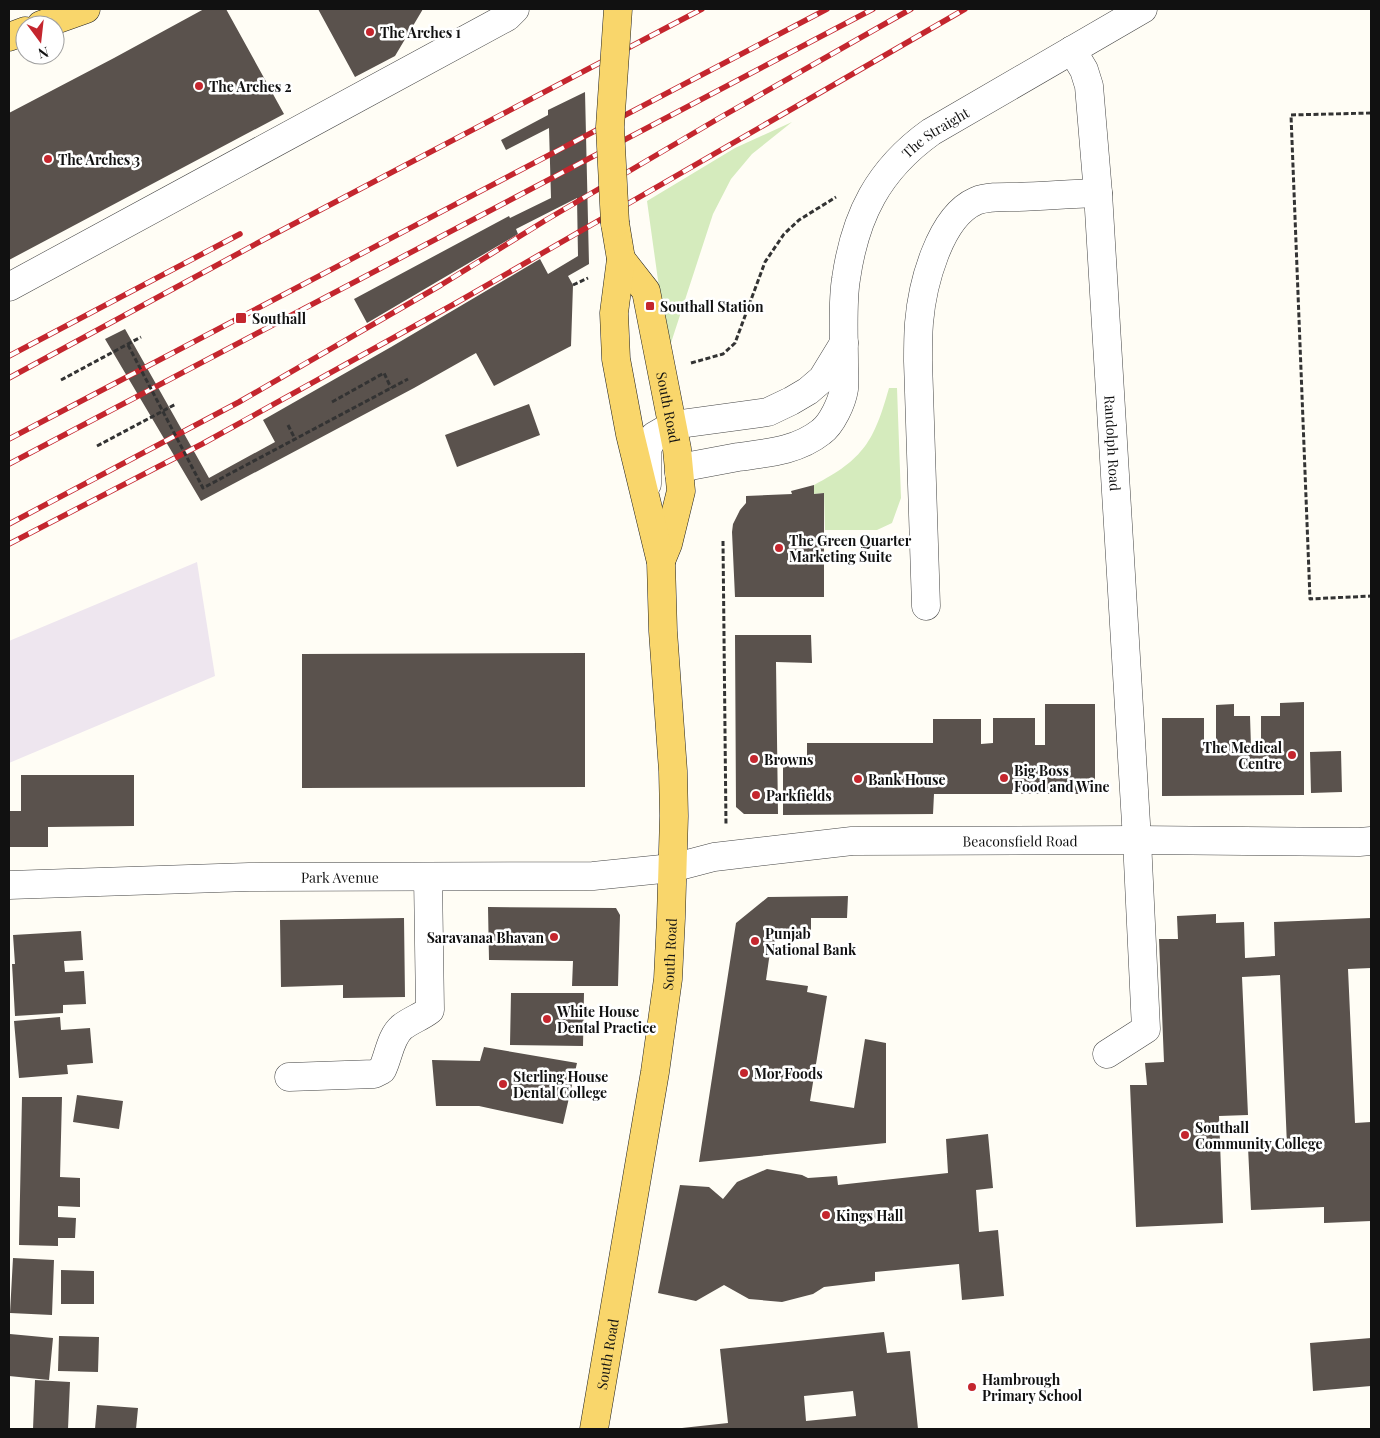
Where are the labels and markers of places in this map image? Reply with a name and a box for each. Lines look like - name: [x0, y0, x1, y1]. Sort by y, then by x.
- place label: The Arches 1: [380, 23, 461, 42]
- marker: The Arches 1: [364, 26, 376, 38]
- place label: The Arches 2: [209, 77, 292, 96]
- marker: The Arches 2: [193, 80, 205, 92]
- place label: The Arches 3: [58, 150, 140, 169]
- marker: The Arches 3: [42, 153, 54, 165]
- place label: Southall Station: [660, 297, 764, 316]
- marker: Southall Station: [644, 300, 656, 312]
- place label: Southall: [252, 309, 307, 328]
- marker: Southall: [234, 311, 248, 325]
- place label: The Green Quarter Marketing Suite: [789, 531, 912, 566]
- marker: The Green Quarter Marketing Suite: [773, 542, 785, 554]
- place label: The Medical Centre: [1203, 738, 1283, 773]
- marker: The Medical Centre: [1286, 749, 1298, 761]
- place label: Browns: [764, 750, 814, 769]
- marker: Browns: [748, 753, 760, 765]
- place label: Big Boss Food and Wine: [1014, 761, 1110, 796]
- place label: Bank House: [868, 770, 946, 789]
- marker: Big Boss Food and Wine: [998, 772, 1010, 784]
- marker: Bank House: [852, 773, 864, 785]
- place label: Parkfields: [766, 786, 832, 805]
- marker: Parkfields: [750, 789, 762, 801]
- place label: Punjab National Bank: [765, 924, 857, 959]
- place label: Saravanaa Bhavan: [427, 928, 544, 947]
- marker: Saravanaa Bhavan: [548, 931, 560, 943]
- marker: Punjab National Bank: [749, 935, 761, 947]
- place label: White House Dental Practice: [556, 1002, 656, 1037]
- marker: White House Dental Practice: [541, 1013, 553, 1025]
- place label: Mor Foods: [754, 1064, 823, 1083]
- place label: Sterling House Dental College: [513, 1067, 608, 1102]
- marker: Mor Foods: [738, 1067, 750, 1079]
- marker: Sterling House Dental College: [497, 1078, 509, 1090]
- place label: Southall Community College: [1195, 1118, 1323, 1153]
- marker: Southall Community College: [1179, 1129, 1191, 1141]
- place label: Kings Hall: [836, 1206, 904, 1225]
- marker: Kings Hall: [820, 1209, 832, 1221]
- place label: Hambrough Primary School: [982, 1370, 1083, 1405]
- marker: Hambrough Primary School: [966, 1381, 978, 1393]

